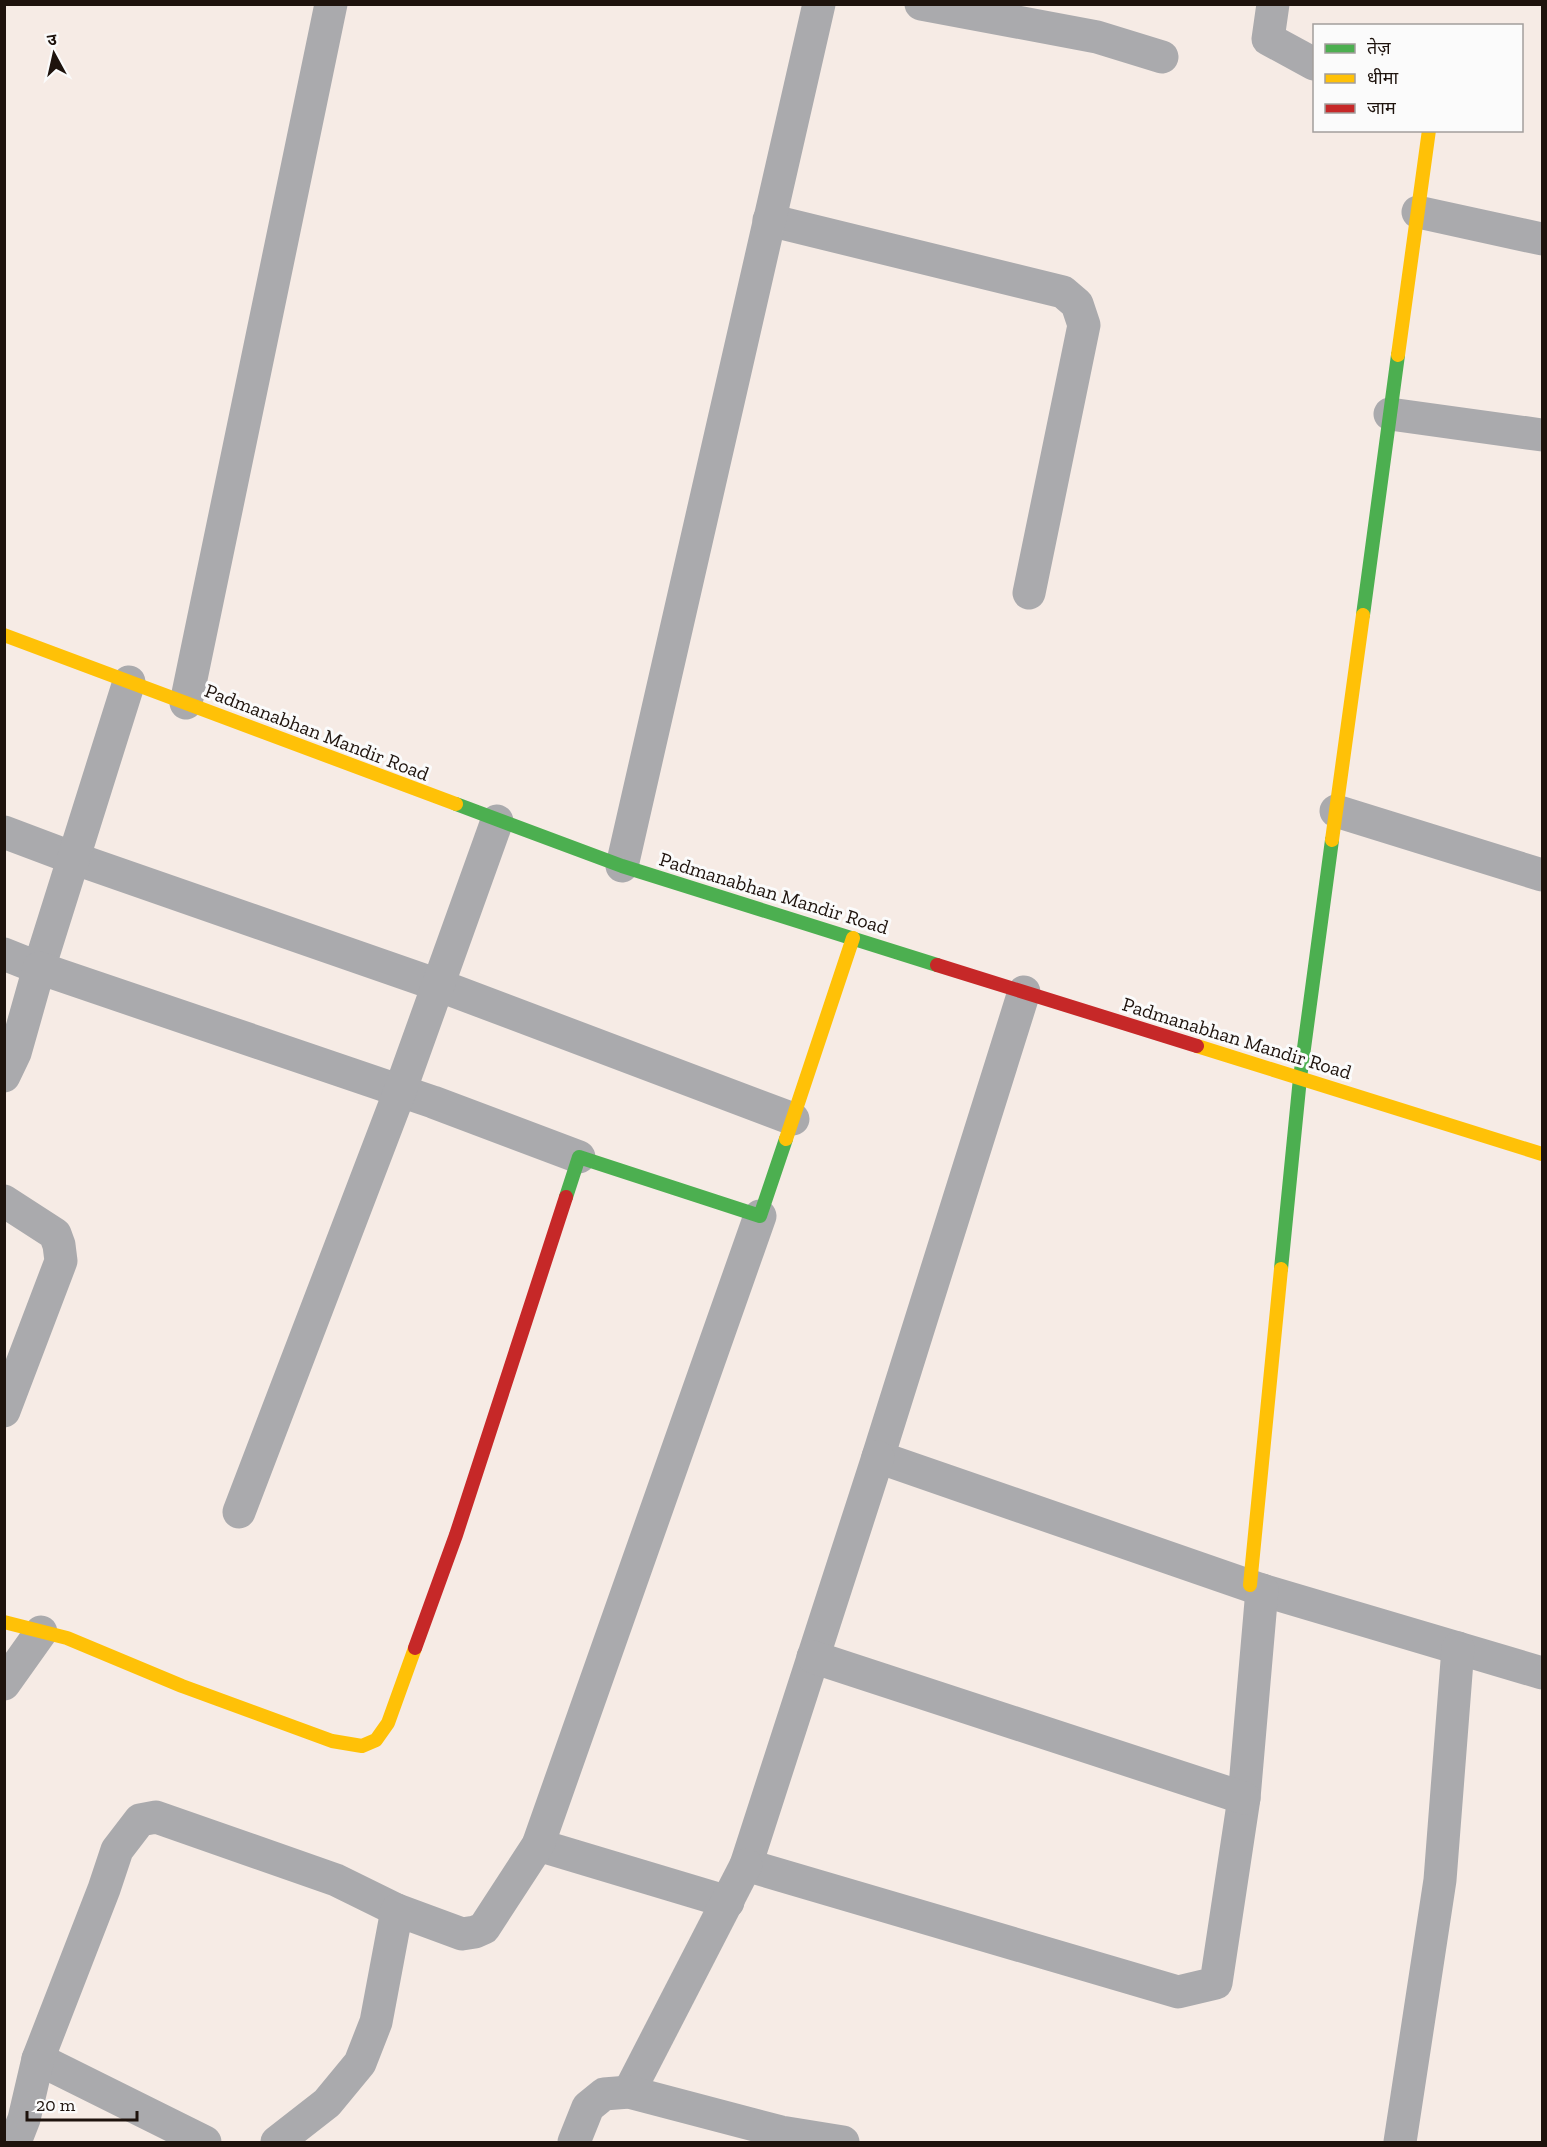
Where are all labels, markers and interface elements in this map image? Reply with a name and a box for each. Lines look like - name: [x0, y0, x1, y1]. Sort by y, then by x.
- north arrow: [24, 24, 84, 84]
- legend: [1313, 24, 1523, 132]
- text: उ: [46, 29, 59, 50]
- text: तेज़: [1367, 37, 1391, 59]
- text: धीमा: [1367, 67, 1398, 89]
- text: जाम: [1367, 97, 1397, 119]
- street label: Padmanabhan Mandir Road: [201, 678, 433, 786]
- street label: Padmanabhan Mandir Road: [657, 847, 891, 939]
- street label: Padmanabhan Mandir Road: [1120, 992, 1354, 1084]
- scale bar: [27, 2084, 136, 2122]
- text: 20 m: [36, 2094, 76, 2116]

